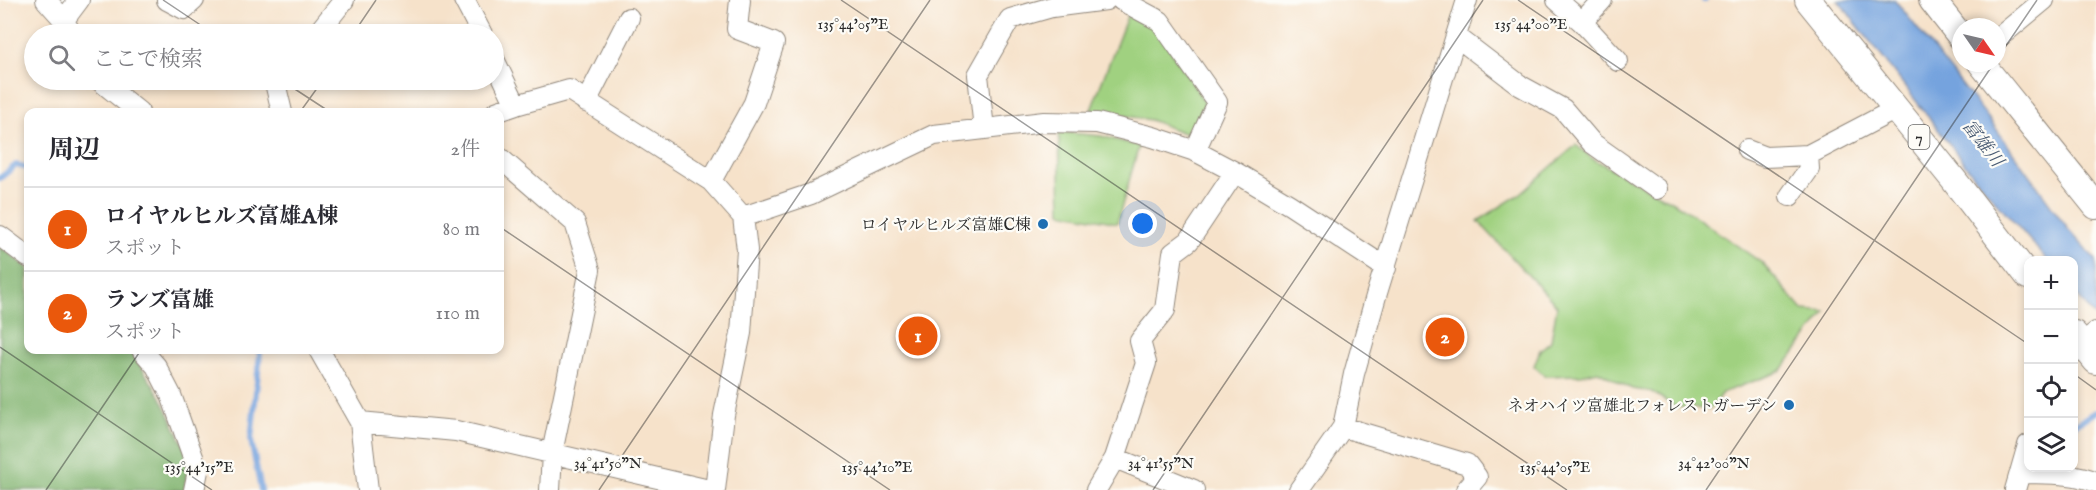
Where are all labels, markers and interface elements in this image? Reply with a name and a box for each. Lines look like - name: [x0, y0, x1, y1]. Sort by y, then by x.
- text: 135°44'05"E: [818, 15, 888, 34]
- text: 135°44'00"E: [1495, 15, 1567, 34]
- north arrow: [1952, 18, 2006, 72]
- search box: [24, 24, 504, 90]
- icon: search: [45, 41, 78, 74]
- text: ここで検索: [93, 46, 203, 74]
- water label: 富雄川: [1956, 116, 2009, 174]
- road number: 7: [1908, 125, 1930, 149]
- text: 周辺: [48, 134, 100, 167]
- text: 2件: [451, 137, 480, 162]
- text: ロイヤルヒルズ富雄A棟: [105, 203, 338, 231]
- your location: [1128, 209, 1157, 238]
- place label: ロイヤルヒルズ富雄C棟: [861, 216, 1031, 236]
- text: 1: [64, 217, 71, 242]
- text: 80 m: [443, 217, 480, 242]
- marker: ロイヤルヒルズ富雄C棟: [1036, 217, 1050, 231]
- text: スポット: [105, 236, 185, 261]
- map controls: [2024, 256, 2078, 472]
- button: +: [2024, 256, 2078, 310]
- text: ランズ富雄: [105, 287, 214, 315]
- text: 2: [63, 301, 72, 326]
- text: 110 m: [436, 301, 480, 326]
- button: −: [2024, 310, 2078, 364]
- pin: 1: [898, 314, 938, 358]
- pin: 2: [1426, 314, 1464, 360]
- text: スポット: [105, 320, 185, 345]
- button: locate: [2024, 364, 2078, 418]
- place label: ネオハイツ富雄北フォレストガーデン: [1507, 397, 1777, 417]
- marker: ネオハイツ富雄北フォレストガーデン: [1782, 398, 1796, 412]
- button: layers: [2024, 418, 2078, 472]
- text: 34°41'50"N: [574, 454, 642, 473]
- text: 34°41'55"N: [1128, 454, 1194, 473]
- text: 34°42'00"N: [1678, 454, 1750, 473]
- text: 135°44'15"E: [164, 458, 234, 477]
- text: 135°44'10"E: [842, 458, 912, 477]
- text: 135°44'05"E: [1520, 458, 1590, 477]

